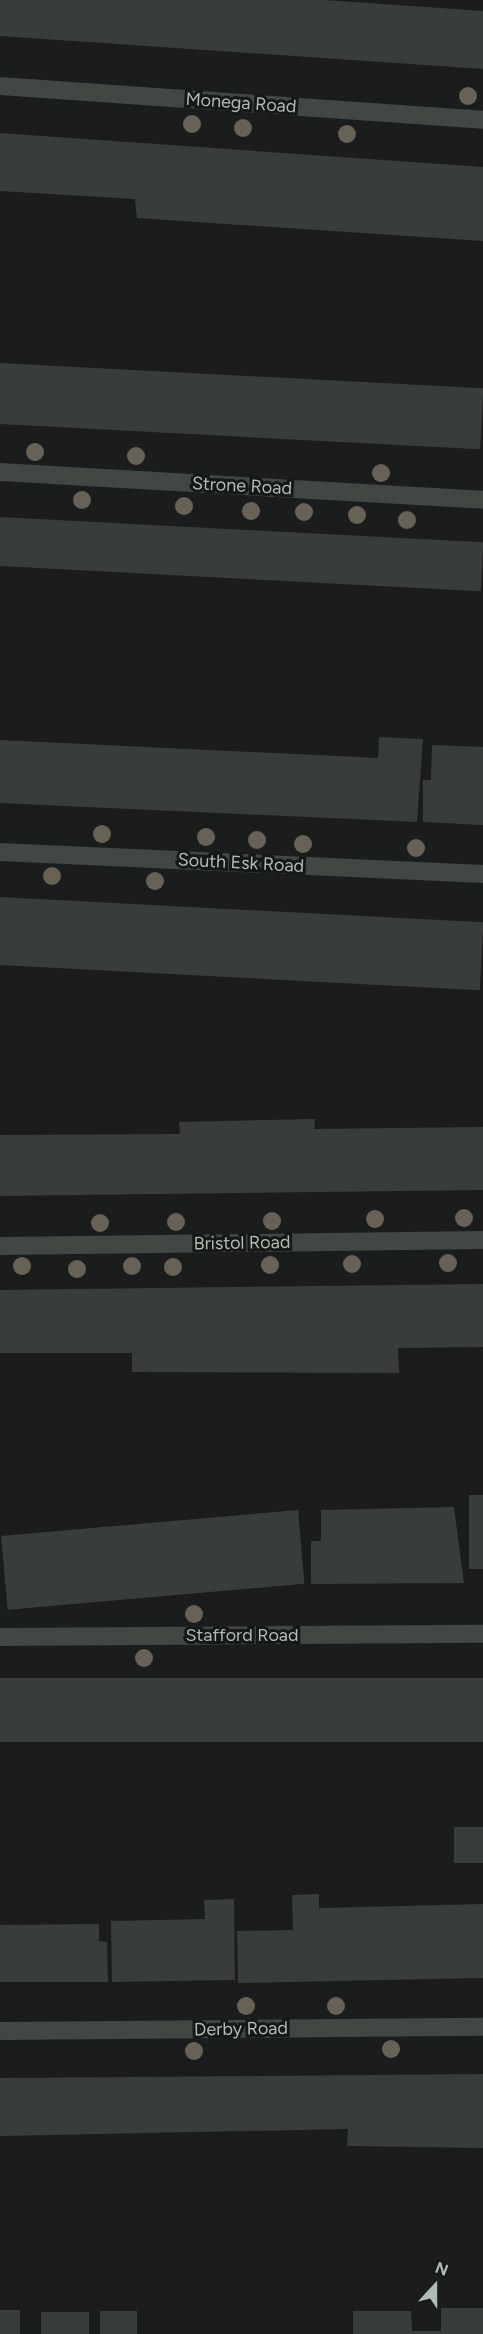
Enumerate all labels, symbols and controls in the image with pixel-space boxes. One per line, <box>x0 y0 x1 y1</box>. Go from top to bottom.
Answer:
street label: Monega Road <box>185 88 297 118</box>
street label: Strone Road <box>191 473 293 499</box>
street label: South Esk Road <box>177 849 305 877</box>
street label: Bristol Road <box>193 1231 291 1255</box>
street label: Stafford Road <box>185 1624 299 1646</box>
street label: Derby Road <box>194 2017 288 2041</box>
north arrow <box>405 2256 465 2316</box>
text: N <box>432 2258 451 2280</box>

